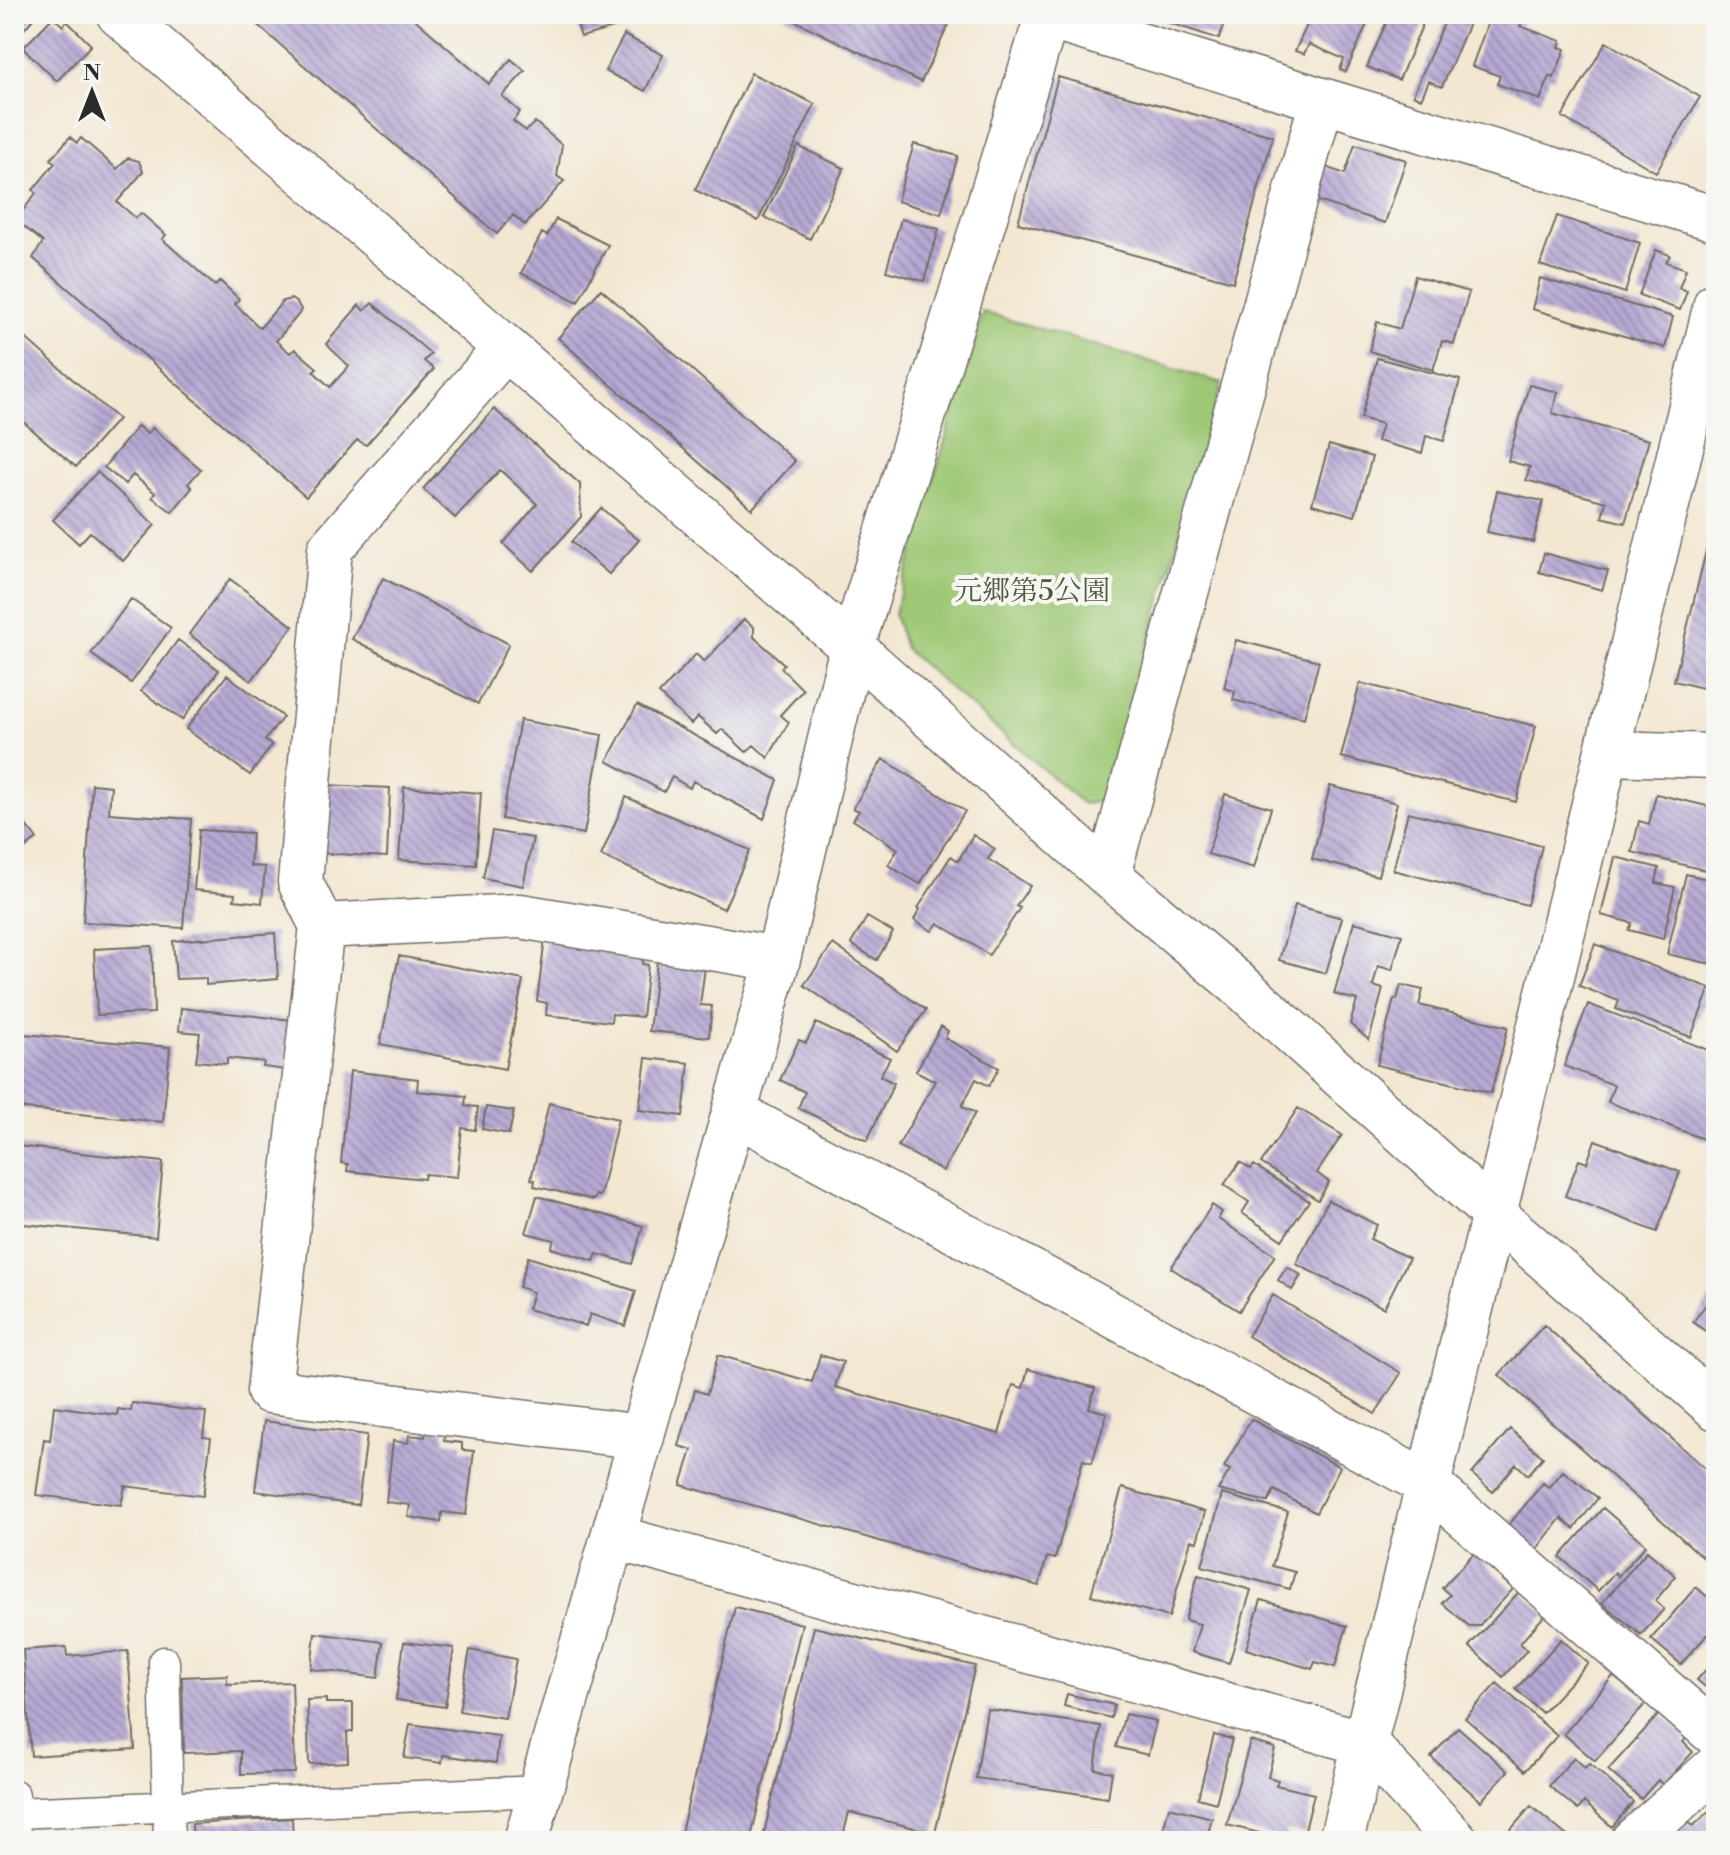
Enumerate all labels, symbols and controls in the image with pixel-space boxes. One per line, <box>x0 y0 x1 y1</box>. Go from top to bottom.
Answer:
north arrow <box>52 52 132 132</box>
text: N <box>83 60 101 87</box>
park label: 元郷第5公園 <box>954 574 1110 609</box>

